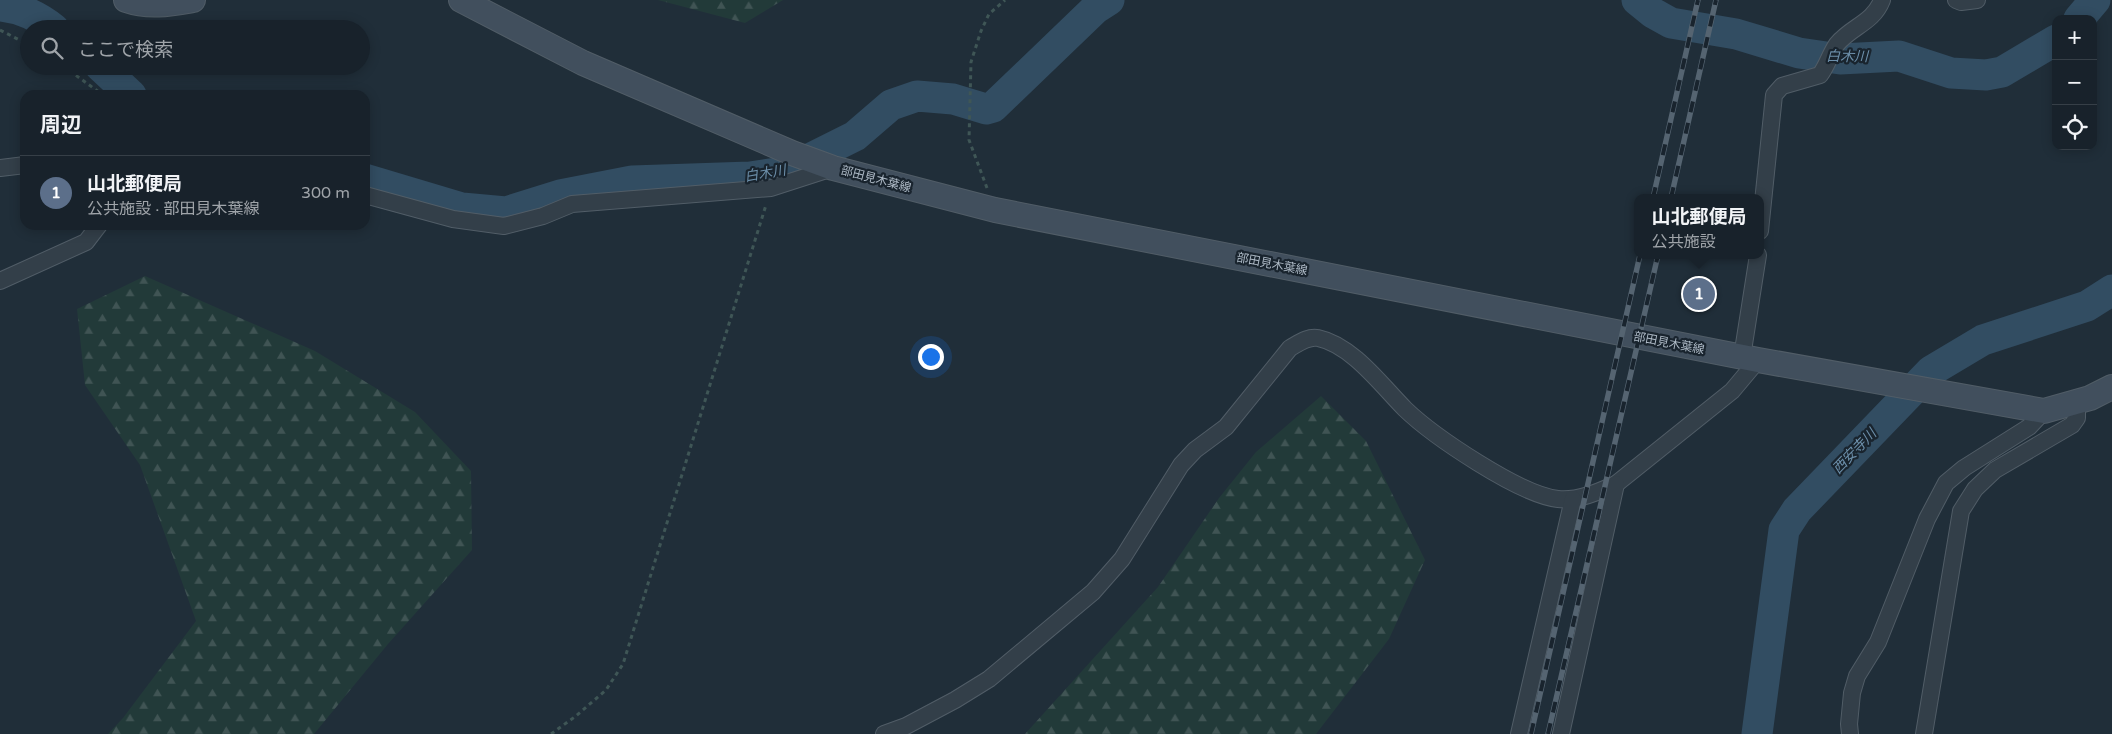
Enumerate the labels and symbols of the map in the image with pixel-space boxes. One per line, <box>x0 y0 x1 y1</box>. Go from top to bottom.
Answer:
water label: 白木川 <box>1826 48 1870 65</box>
water label: 白木川 <box>743 161 789 186</box>
street label: 部田見木葉線 <box>839 163 913 195</box>
street label: 部田見木葉線 <box>1235 250 1309 278</box>
pin: 1 <box>1683 275 1715 313</box>
street label: 部田見木葉線 <box>1632 329 1706 357</box>
your location <box>918 344 944 370</box>
water label: 西安寺川 <box>1829 424 1881 477</box>

